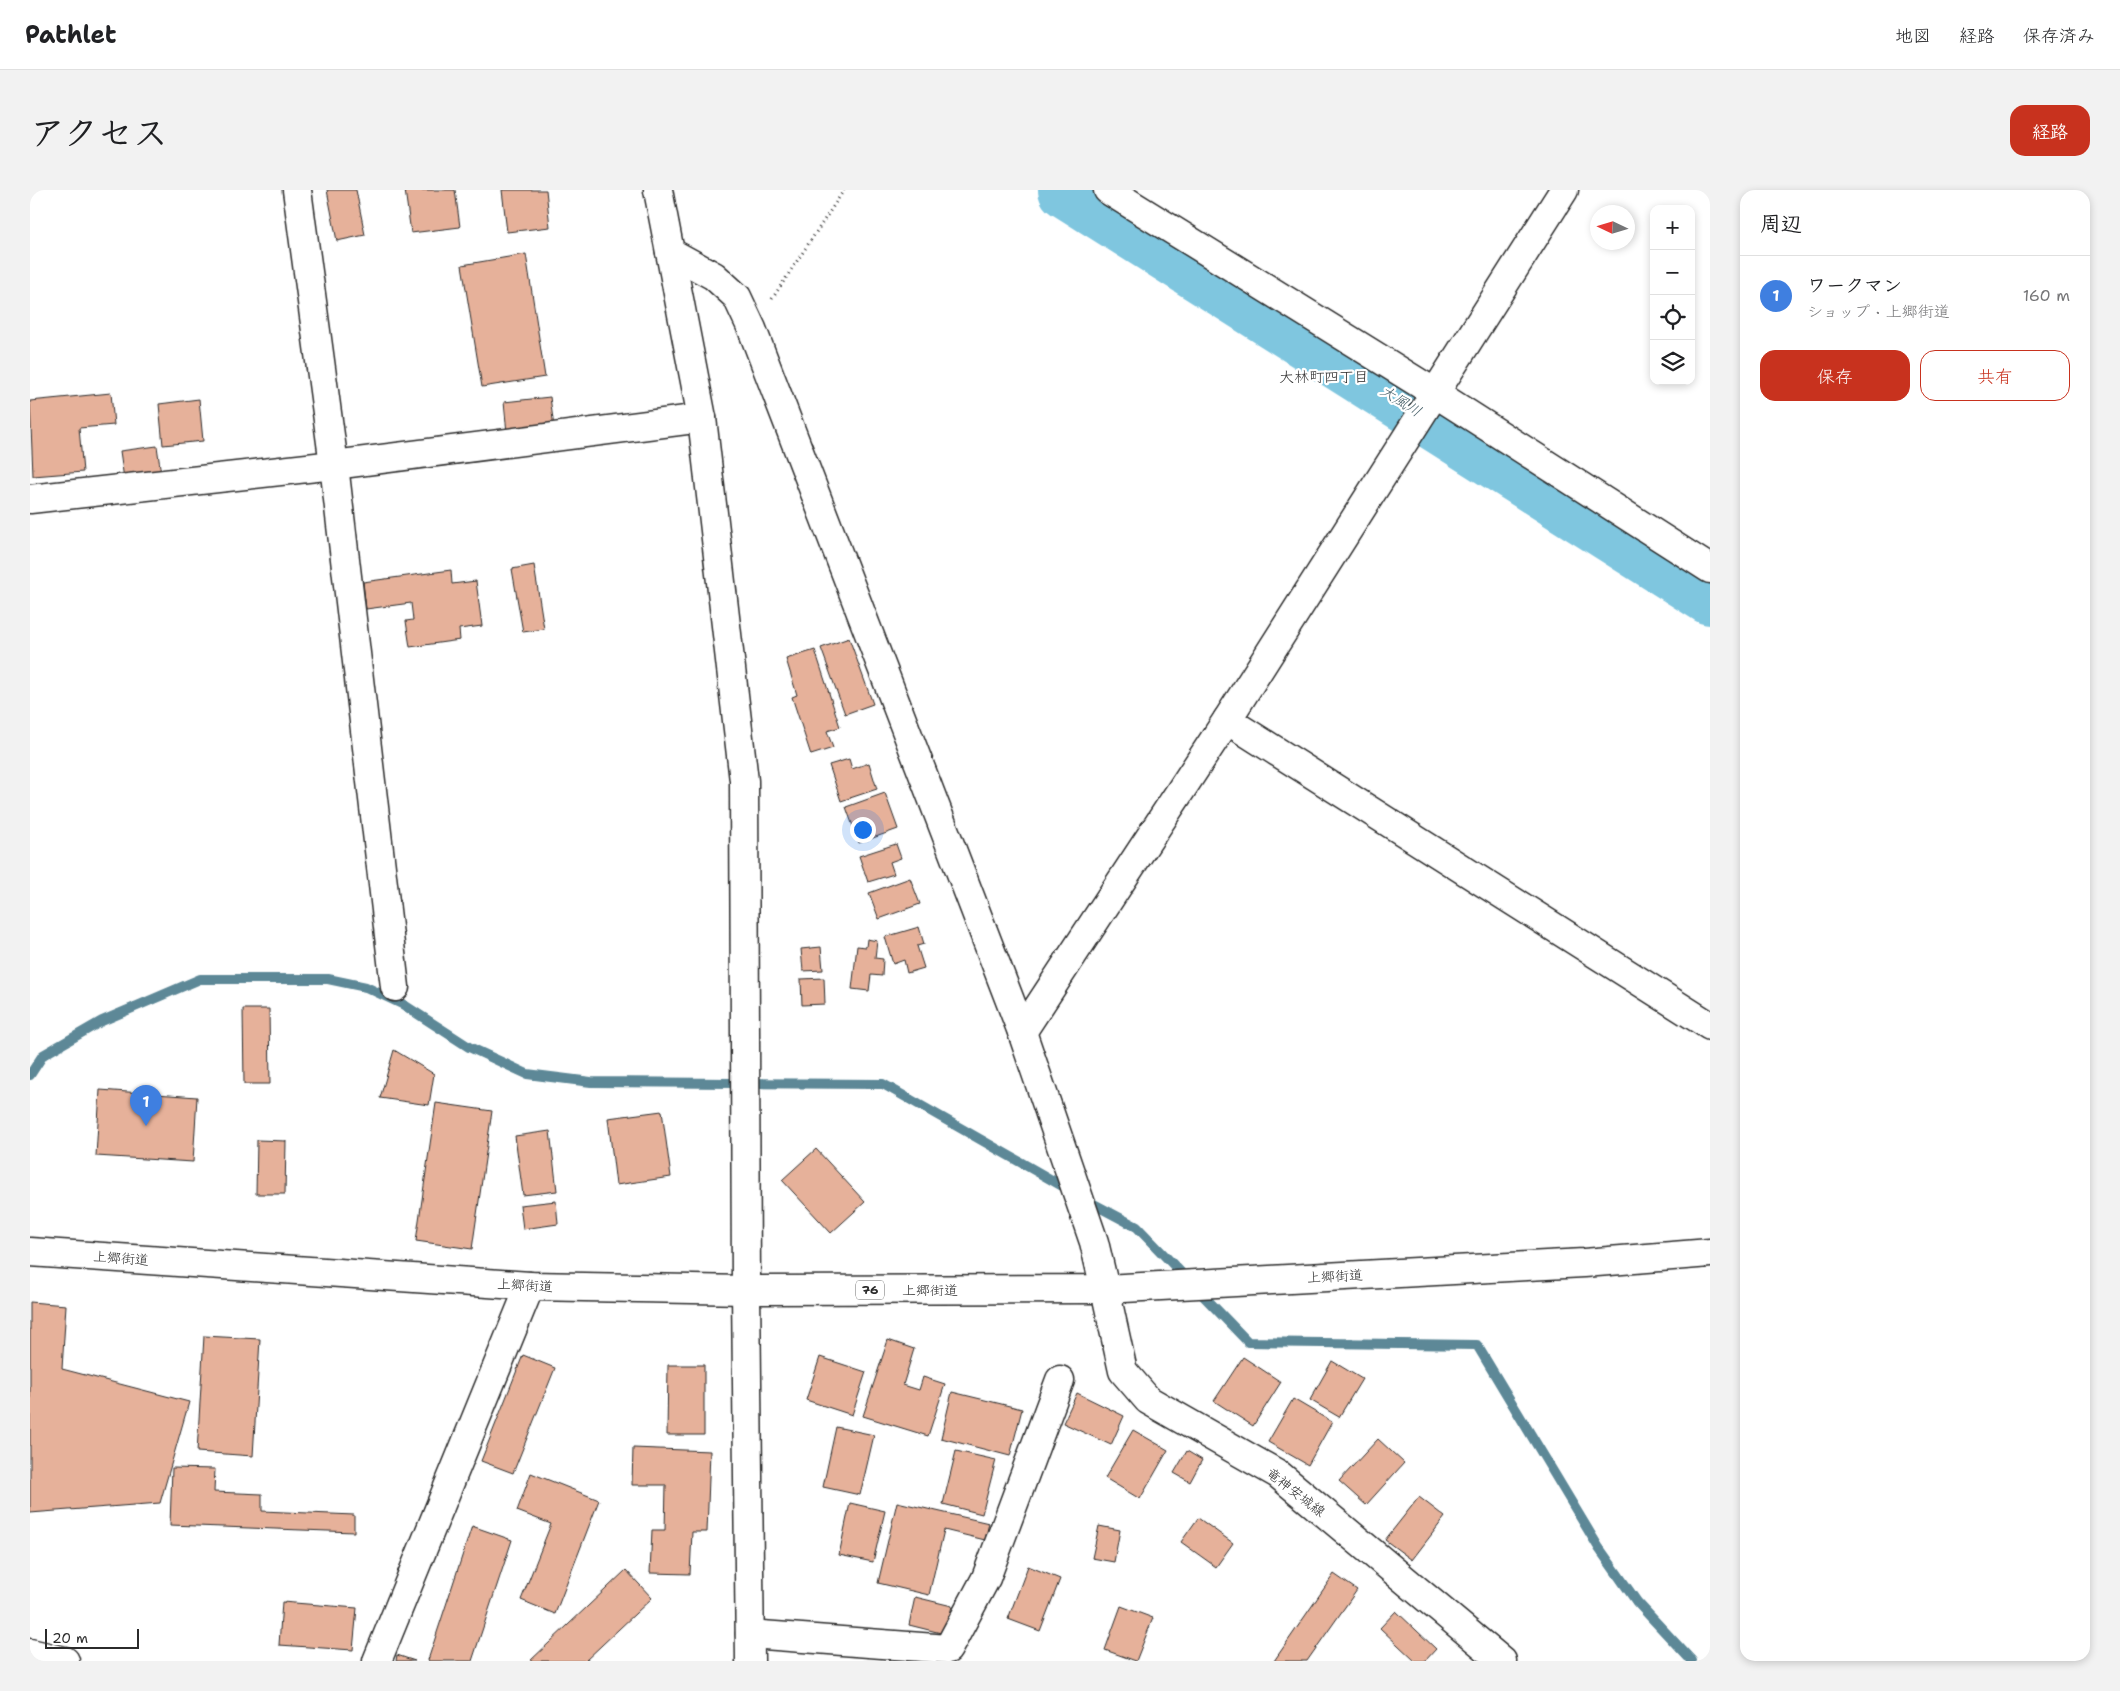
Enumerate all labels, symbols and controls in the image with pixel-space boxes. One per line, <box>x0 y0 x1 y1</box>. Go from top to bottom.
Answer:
text: Pathlet <box>25 19 116 51</box>
text: 地図 <box>1895 24 1931 48</box>
text: 経路 <box>1959 24 1995 48</box>
text: 保存済み <box>2023 24 2095 48</box>
button: 経路 <box>2010 105 2090 156</box>
text: アクセス <box>30 109 168 156</box>
north arrow <box>1590 205 1635 250</box>
map controls <box>1650 205 1695 385</box>
button: + <box>1650 205 1695 250</box>
text: 周辺 <box>1760 210 1802 238</box>
button: − <box>1650 250 1695 295</box>
text: ワークマン <box>1807 273 1902 298</box>
text: 1 <box>1772 285 1780 306</box>
text: 160 m <box>2023 285 2070 306</box>
button: locate <box>1650 295 1695 340</box>
text: ショップ · 上郷街道 <box>1807 301 1950 322</box>
button: layers <box>1650 340 1695 385</box>
button: 保存 <box>1760 350 1910 401</box>
button: 共有 <box>1920 350 2070 401</box>
district label: 大林町四丁目 <box>1279 367 1369 387</box>
water label: 大風川 <box>1377 381 1425 421</box>
your location <box>850 817 876 843</box>
pin: 1 <box>130 1085 162 1126</box>
street label: 上郷街道 <box>92 1247 150 1269</box>
street label: 上郷街道 <box>1307 1266 1363 1286</box>
street label: 上郷街道 <box>497 1275 553 1295</box>
road number: 76 <box>856 1280 884 1300</box>
street label: 上郷街道 <box>902 1281 958 1299</box>
street label: 竜神安城線 <box>1263 1463 1329 1521</box>
scale bar <box>45 1626 139 1649</box>
text: 20 m <box>52 1629 88 1647</box>

